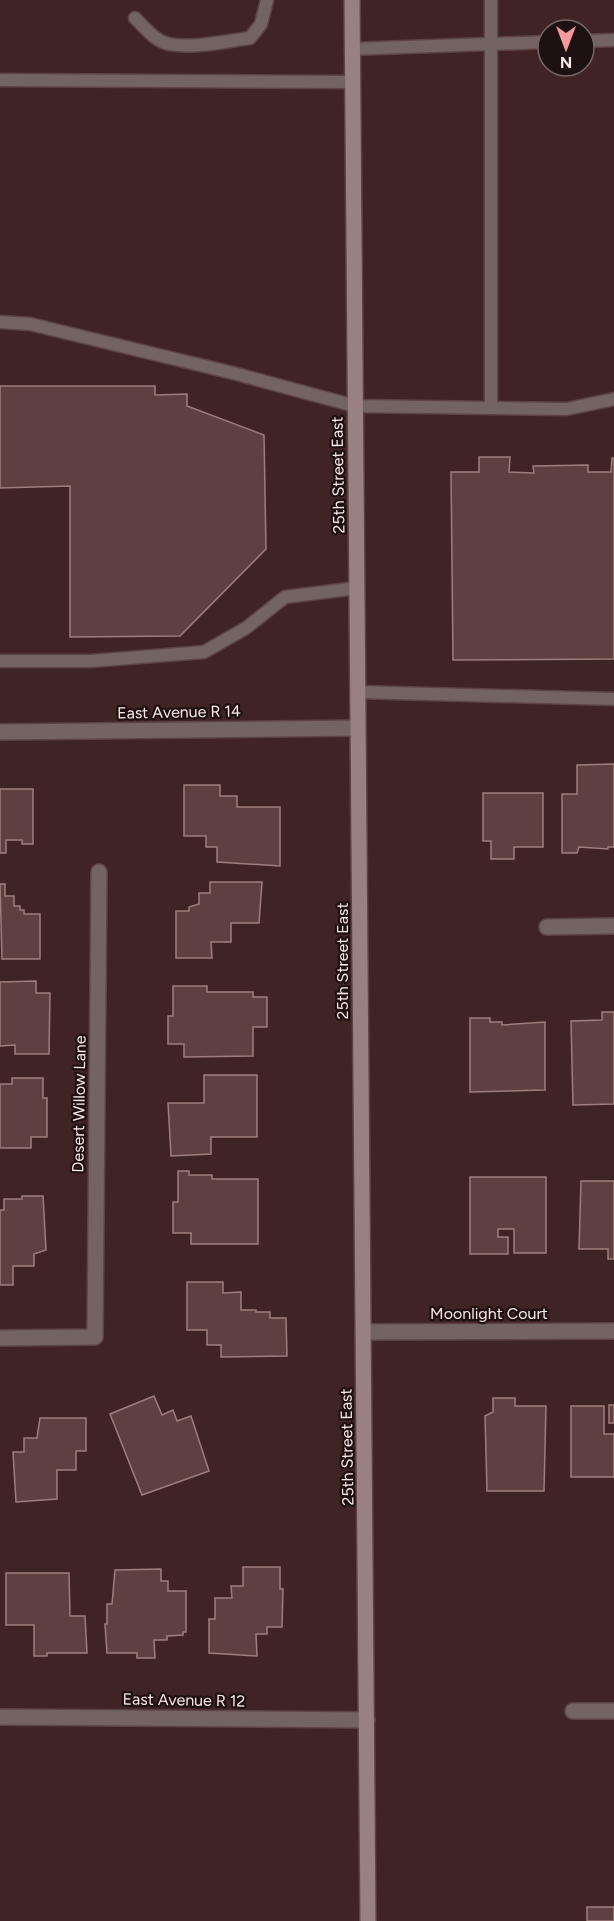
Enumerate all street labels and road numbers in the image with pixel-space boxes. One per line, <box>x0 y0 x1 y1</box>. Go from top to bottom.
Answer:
street label: 25th Street East <box>327 416 349 534</box>
street label: East Avenue R 14 <box>117 701 241 723</box>
street label: 25th Street East <box>333 903 352 1019</box>
street label: Desert Willow Lane <box>68 1035 90 1173</box>
street label: Moonlight Court <box>430 1304 548 1323</box>
street label: 25th Street East <box>336 1388 358 1506</box>
street label: East Avenue R 12 <box>123 1689 245 1711</box>

